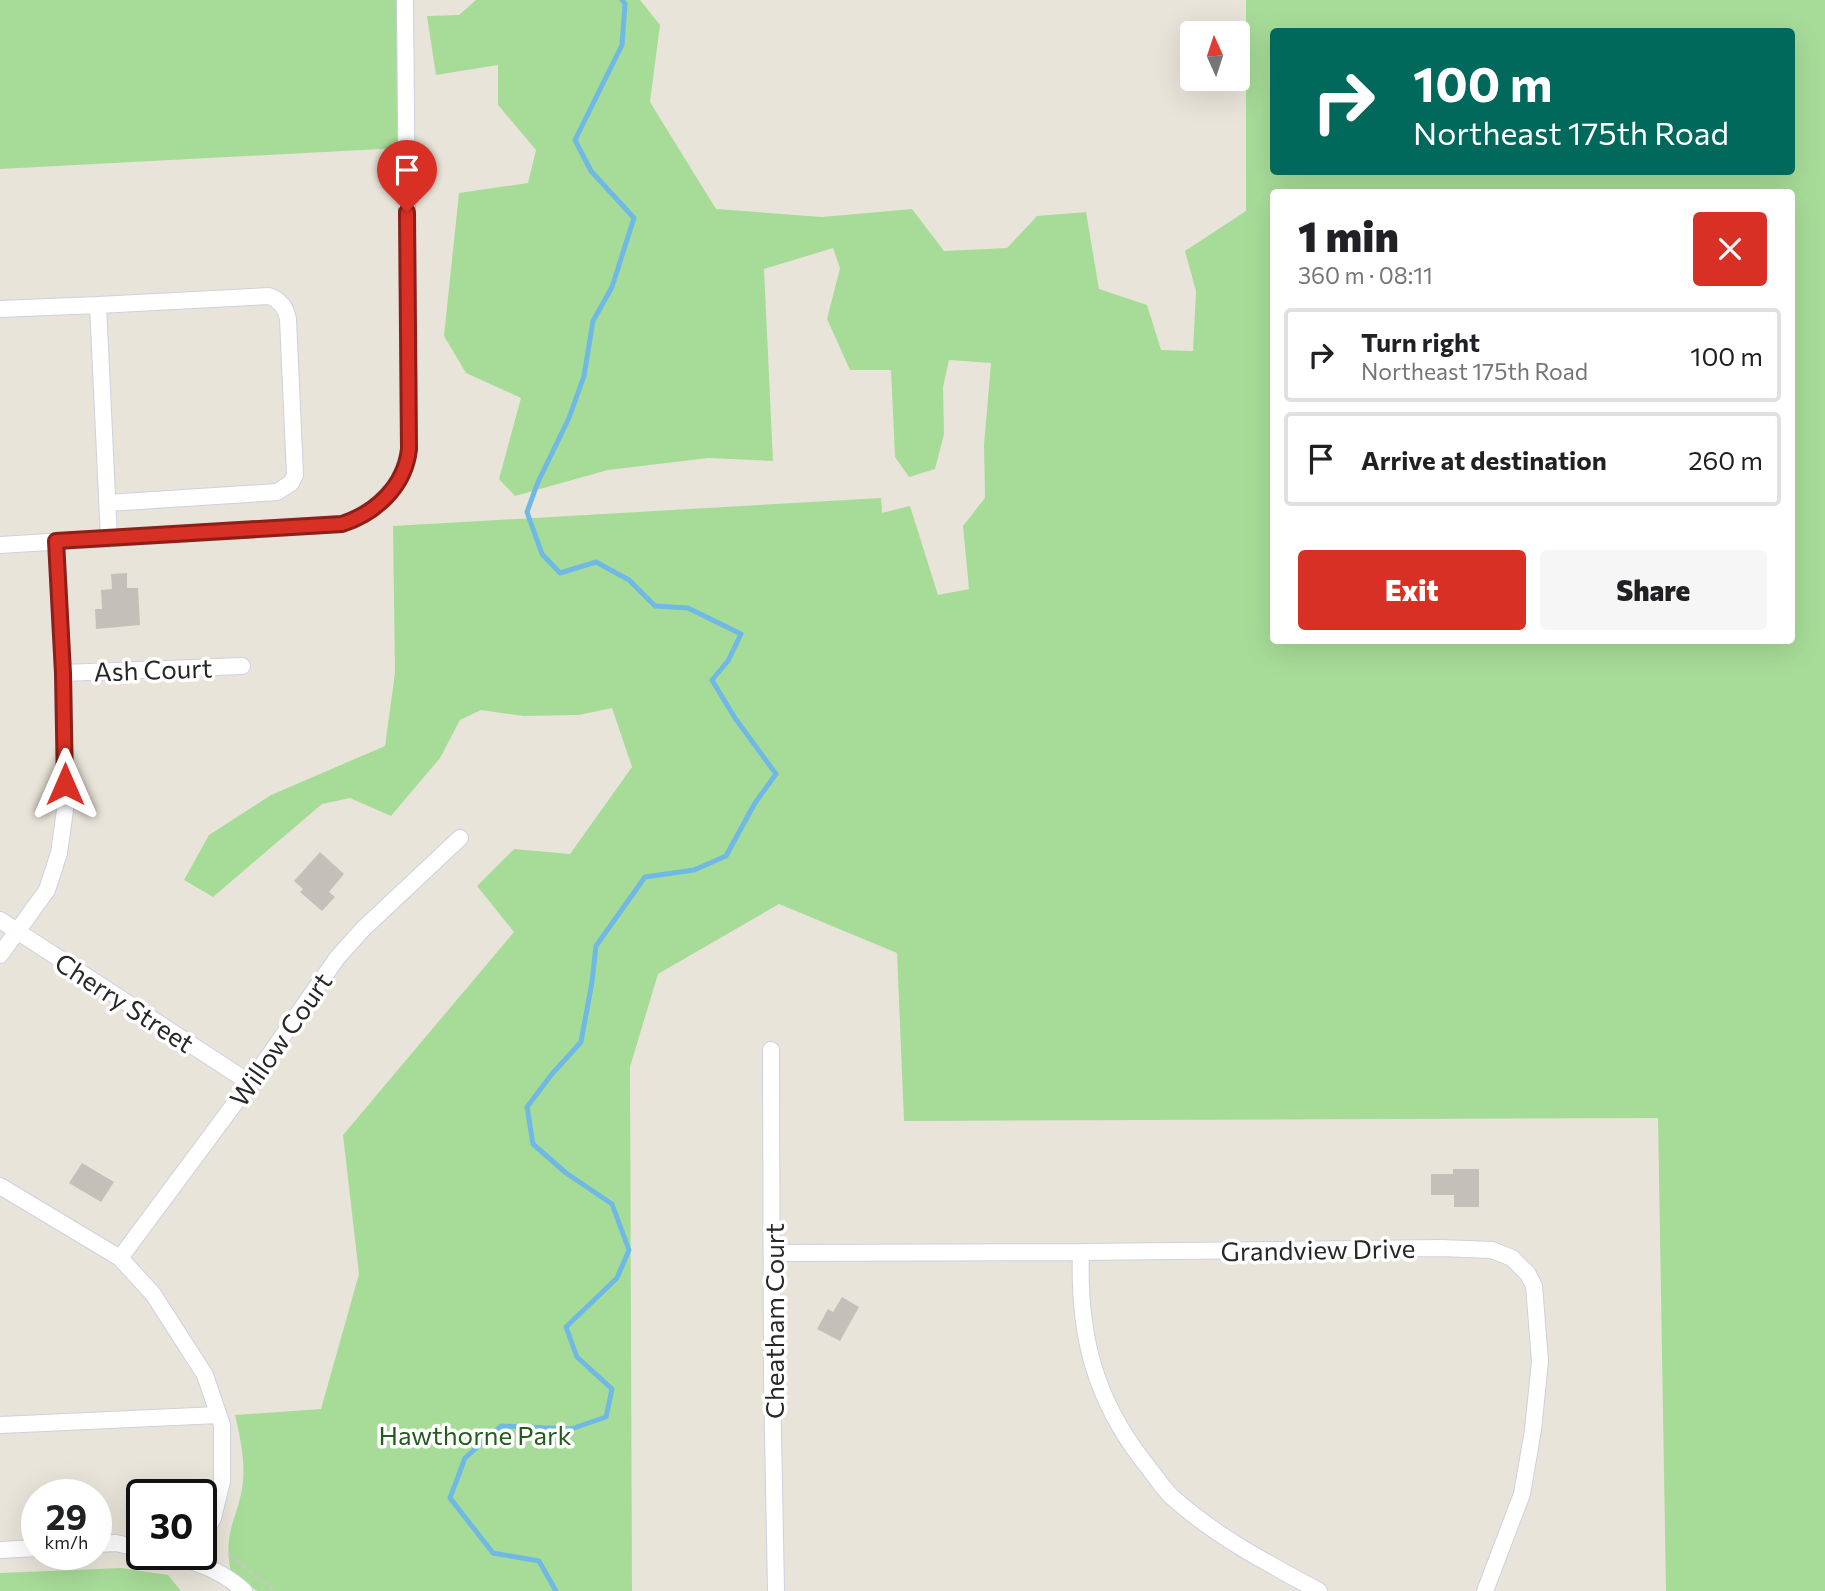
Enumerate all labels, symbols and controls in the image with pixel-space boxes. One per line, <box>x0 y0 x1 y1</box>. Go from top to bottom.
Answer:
north arrow <box>1180 21 1250 91</box>
map controls <box>1180 21 1250 91</box>
text: 100 m <box>1413 52 1552 112</box>
icon: right <box>1298 56 1389 147</box>
text: Northeast 175th Road <box>1413 112 1729 152</box>
pin <box>377 140 437 212</box>
icon: arrive <box>388 151 426 189</box>
text: 1 min <box>1298 209 1399 261</box>
button: close <box>1693 212 1767 286</box>
text: 360 m · 08:11 <box>1298 261 1433 289</box>
text: Turn right <box>1361 326 1480 357</box>
icon: right <box>1302 336 1340 374</box>
text: 100 m <box>1690 340 1763 371</box>
text: Northeast 175th Road <box>1361 357 1588 385</box>
icon: arrive <box>1302 440 1340 478</box>
text: Arrive at destination <box>1361 444 1607 475</box>
text: 260 m <box>1688 444 1763 475</box>
button: Exit <box>1298 550 1526 630</box>
button: Share <box>1540 550 1767 630</box>
street label: Ash Court <box>93 651 213 687</box>
position arrow <box>28 747 102 821</box>
street label: Cherry Street <box>50 946 200 1058</box>
street label: Willow Court <box>223 966 337 1112</box>
street label: Cheatham Court <box>758 1223 789 1419</box>
street label: Grandview Drive <box>1220 1232 1416 1266</box>
park label: Hawthorne Park <box>378 1419 572 1450</box>
speed limit sign: 30 <box>126 1479 217 1570</box>
text: 29 <box>46 1494 87 1537</box>
text: km/h <box>45 1531 88 1553</box>

